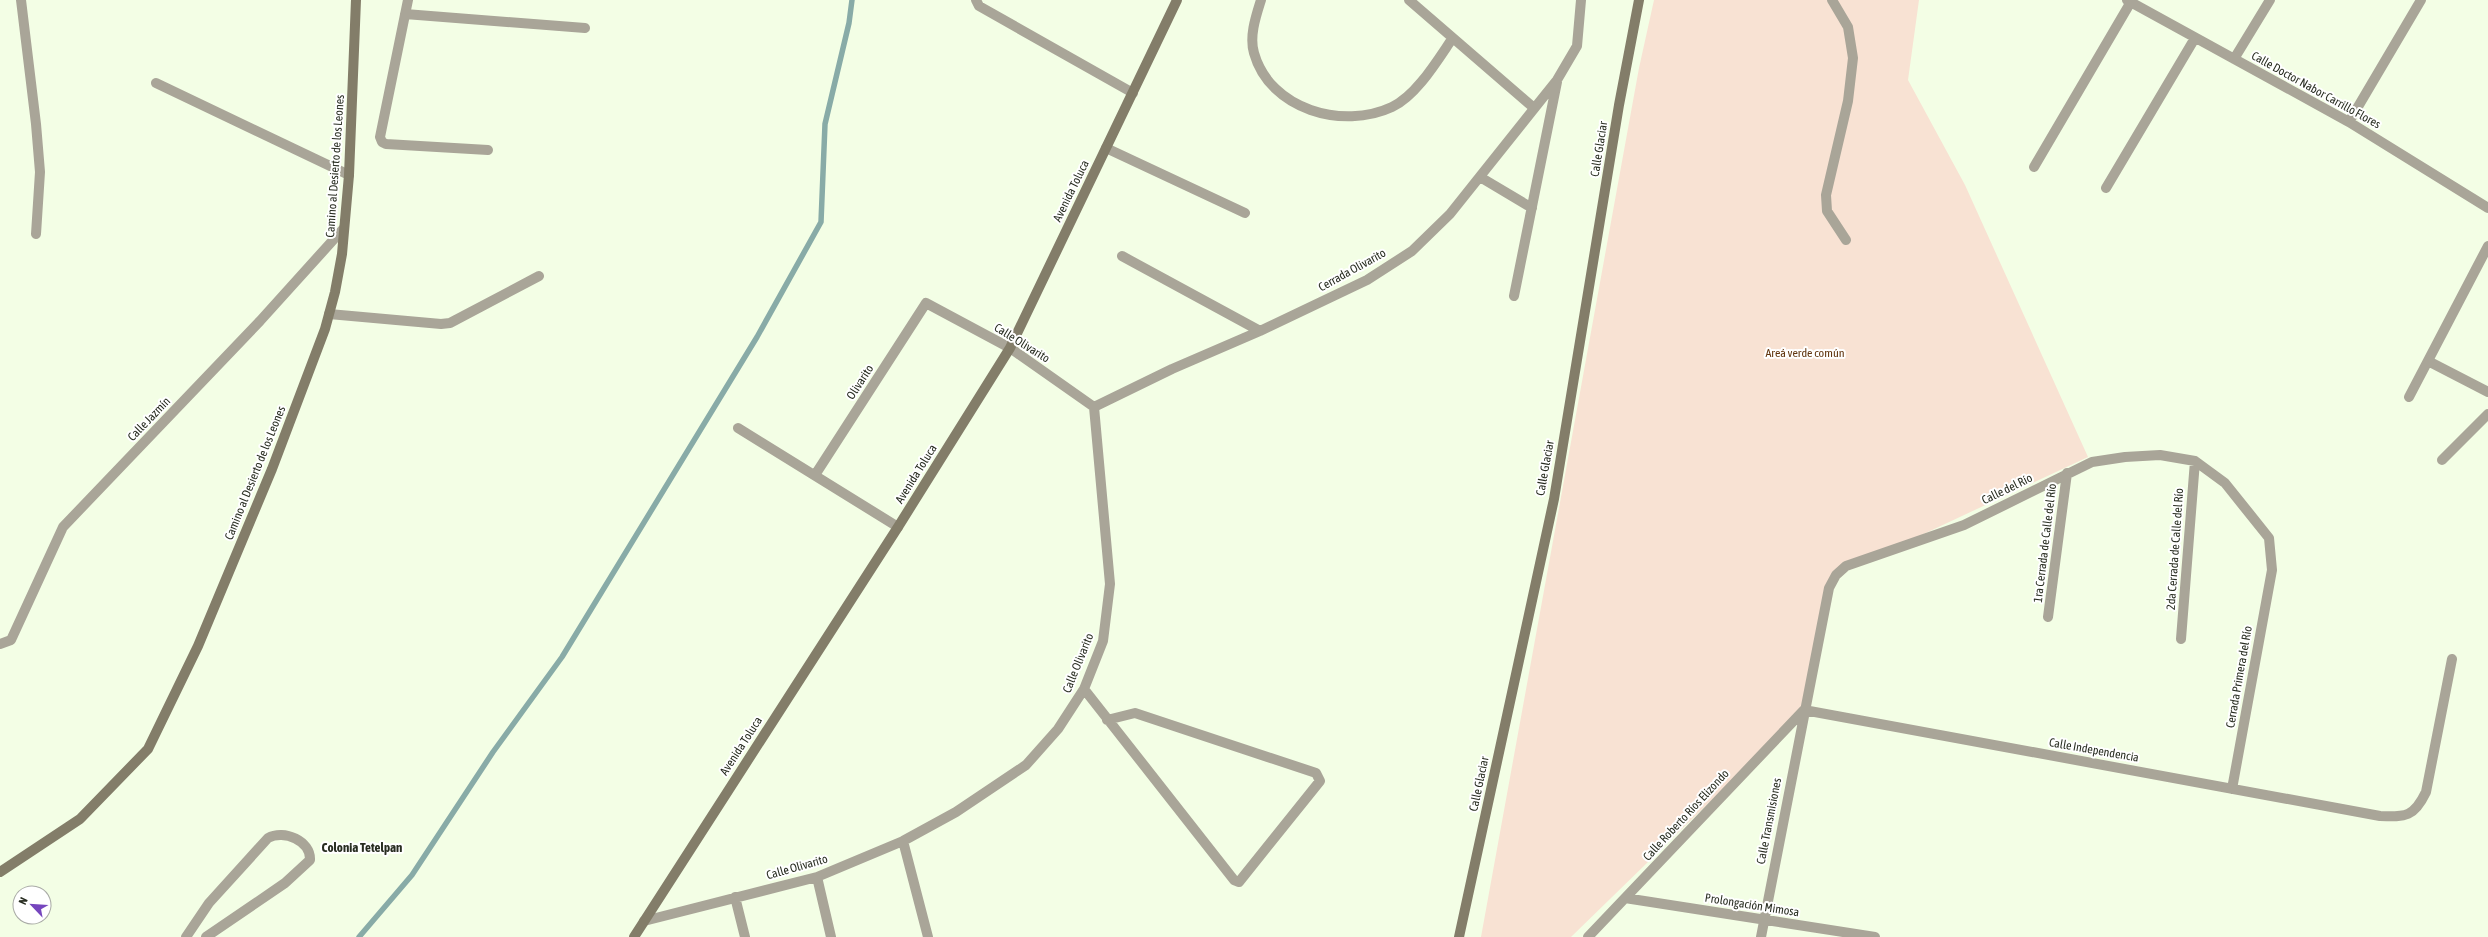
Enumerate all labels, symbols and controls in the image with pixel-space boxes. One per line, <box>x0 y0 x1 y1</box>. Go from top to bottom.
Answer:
street label: Calle Doctor Nabor Carrillo Flores <box>2249 49 2383 131</box>
street label: Camino al Desierto de los Leones <box>323 94 347 238</box>
street label: Calle Glaciar <box>1588 120 1610 178</box>
street label: Avenida Toluca <box>1050 158 1092 224</box>
street label: Cerrada Olivarito <box>1316 246 1388 294</box>
street label: Calle Olivarito <box>992 320 1053 366</box>
park label: Areá verde común <box>1765 346 1845 360</box>
street label: Olivarito <box>844 362 877 402</box>
street label: Calle Jazmín <box>125 394 173 444</box>
street label: Camino al Desierto de los Leones <box>222 404 288 542</box>
street label: Calle Glaciar <box>1533 439 1557 497</box>
street label: Avenida Toluca <box>892 442 940 506</box>
street label: Calle del Río <box>1979 471 2035 507</box>
street label: 1ra Cerrada de Calle del Río <box>2031 482 2059 603</box>
street label: 2da Cerrada de Calle del Río <box>2164 487 2186 610</box>
street label: Cerrada Primera del Río <box>2223 625 2255 729</box>
street label: Calle Olivarito <box>1060 631 1096 695</box>
street label: Avenida Toluca <box>717 714 765 778</box>
street label: Calle Independencia <box>2048 735 2140 765</box>
street label: Calle Glaciar <box>1466 755 1492 813</box>
street label: Calle Roberto Ríos Elizondo <box>1640 766 1732 863</box>
street label: Calle Transmisiones <box>1754 777 1784 865</box>
district label: Colonia Tetelpan <box>322 840 402 855</box>
street label: Calle Olivarito <box>765 851 830 882</box>
north arrow <box>12 885 52 925</box>
street label: Prolongación Mimosa <box>1704 891 1800 919</box>
text: N <box>16 895 30 906</box>

